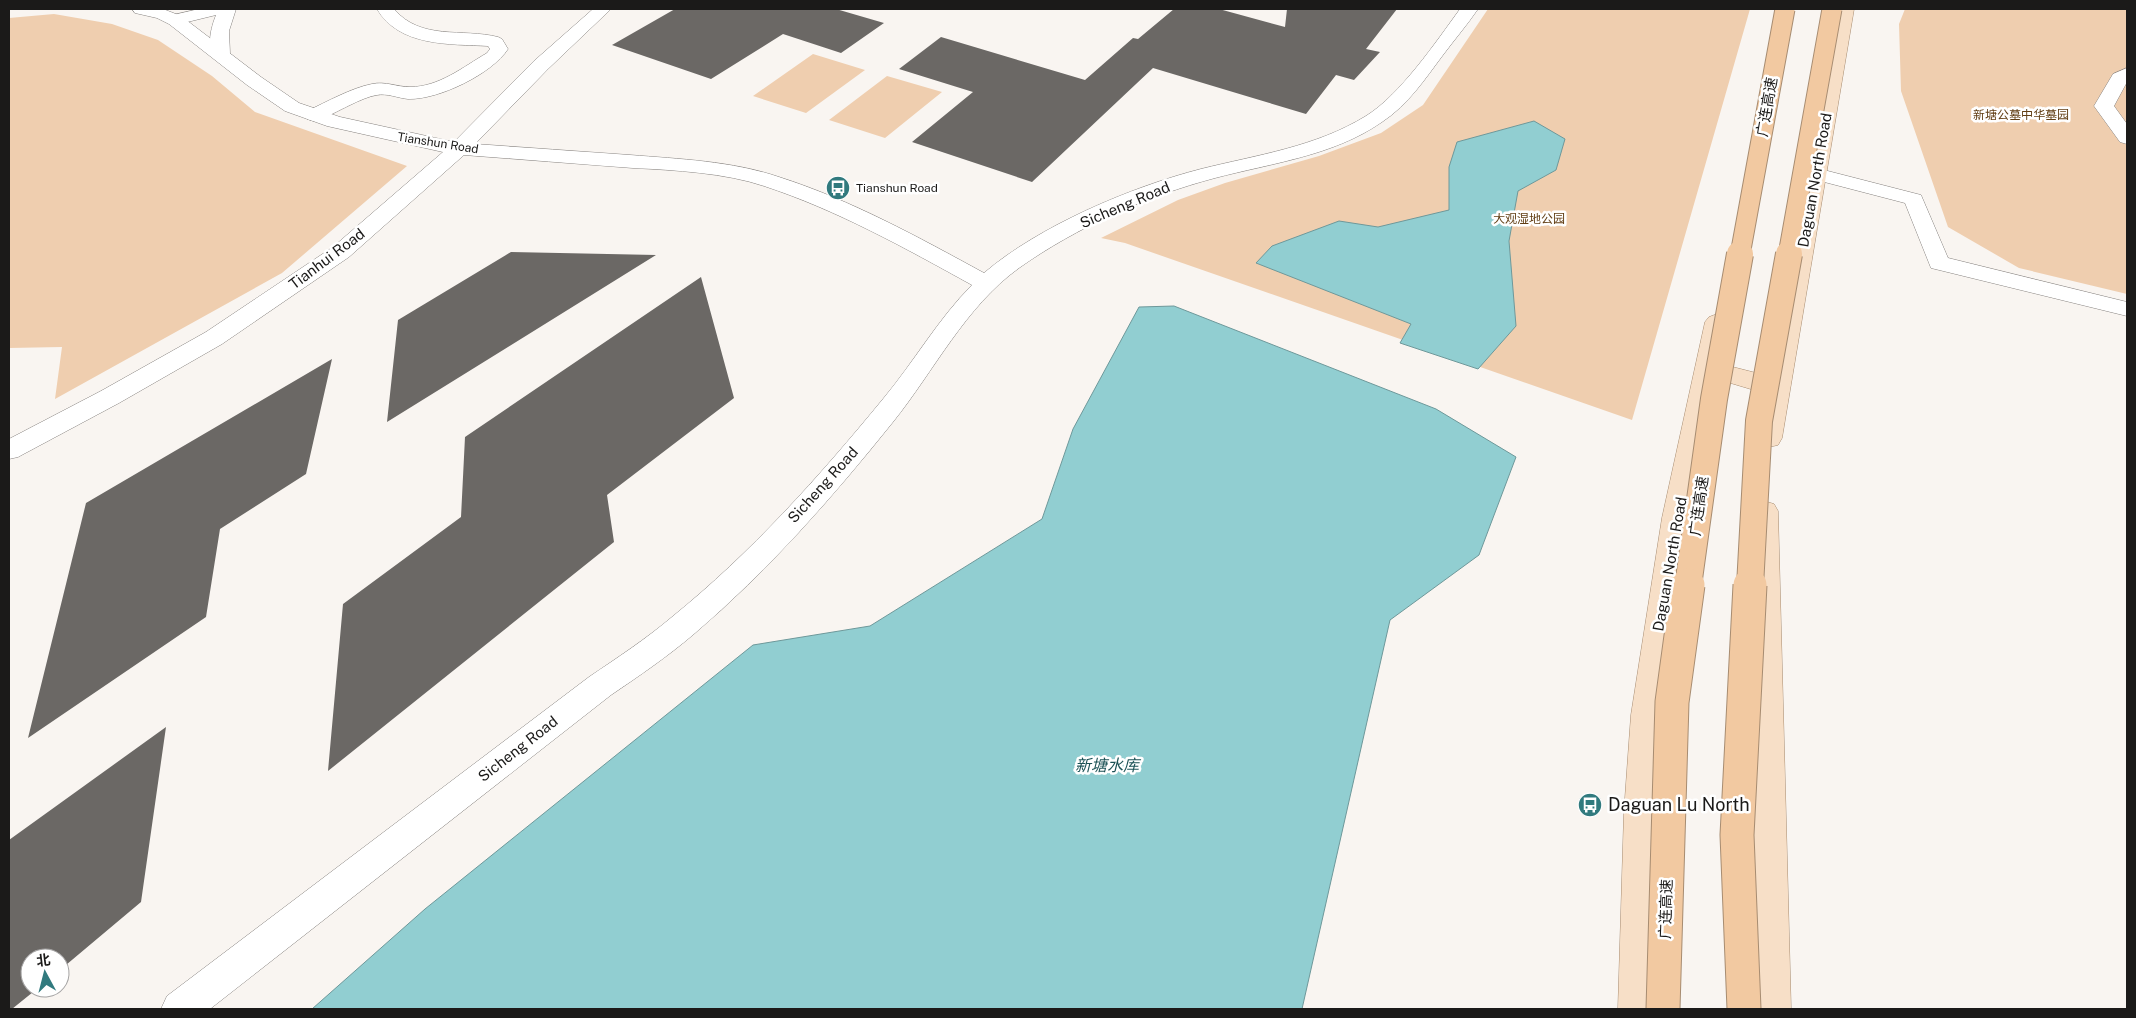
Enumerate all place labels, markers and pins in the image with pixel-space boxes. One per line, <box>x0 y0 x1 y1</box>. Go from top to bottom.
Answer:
bus stop icon: Tianshun Road <box>825 175 851 201</box>
place label: Tianshun Road <box>856 181 938 195</box>
bus stop icon: Daguan Lu North <box>1577 792 1603 818</box>
place label: Daguan Lu North <box>1608 794 1750 815</box>

